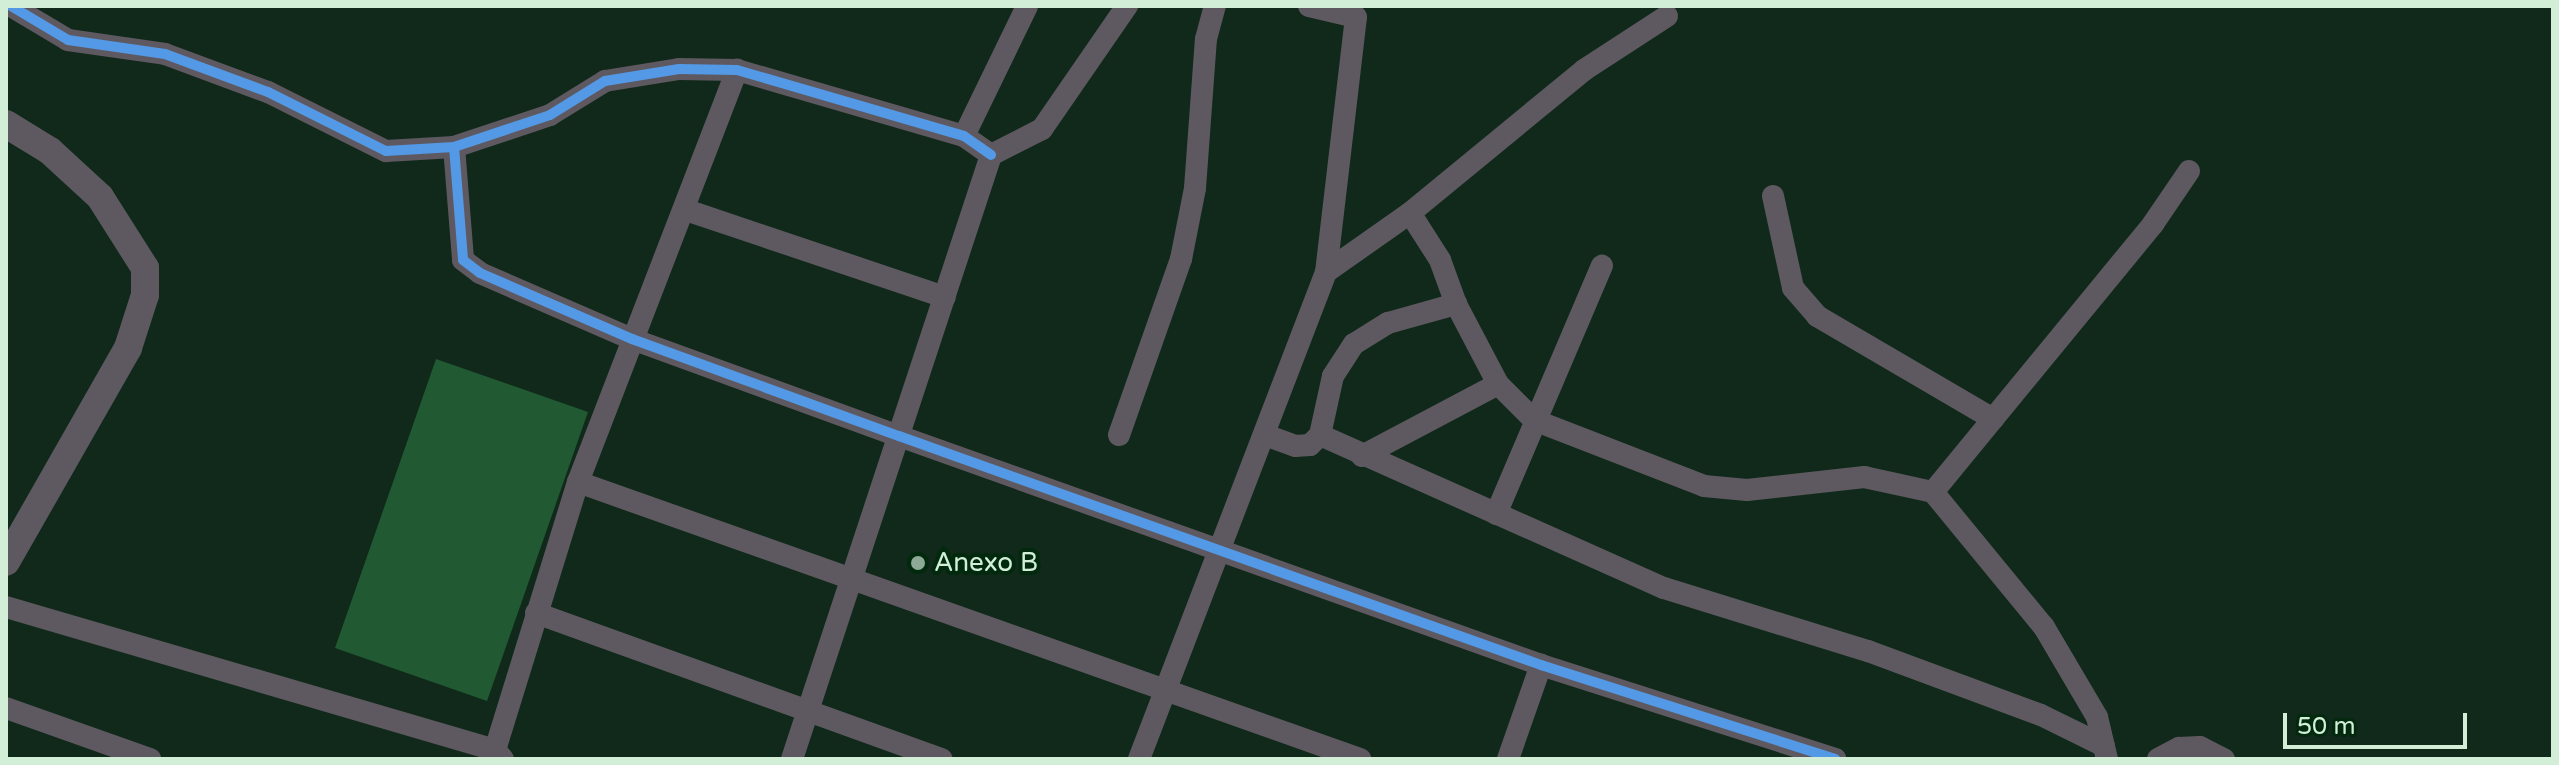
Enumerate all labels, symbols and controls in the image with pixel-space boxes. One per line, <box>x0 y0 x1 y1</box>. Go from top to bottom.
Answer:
place label: Anexo B <box>934 547 1038 579</box>
marker: Anexo B <box>909 554 927 572</box>
scale bar <box>2287 697 2471 747</box>
text: 50 m <box>2297 712 2355 741</box>

